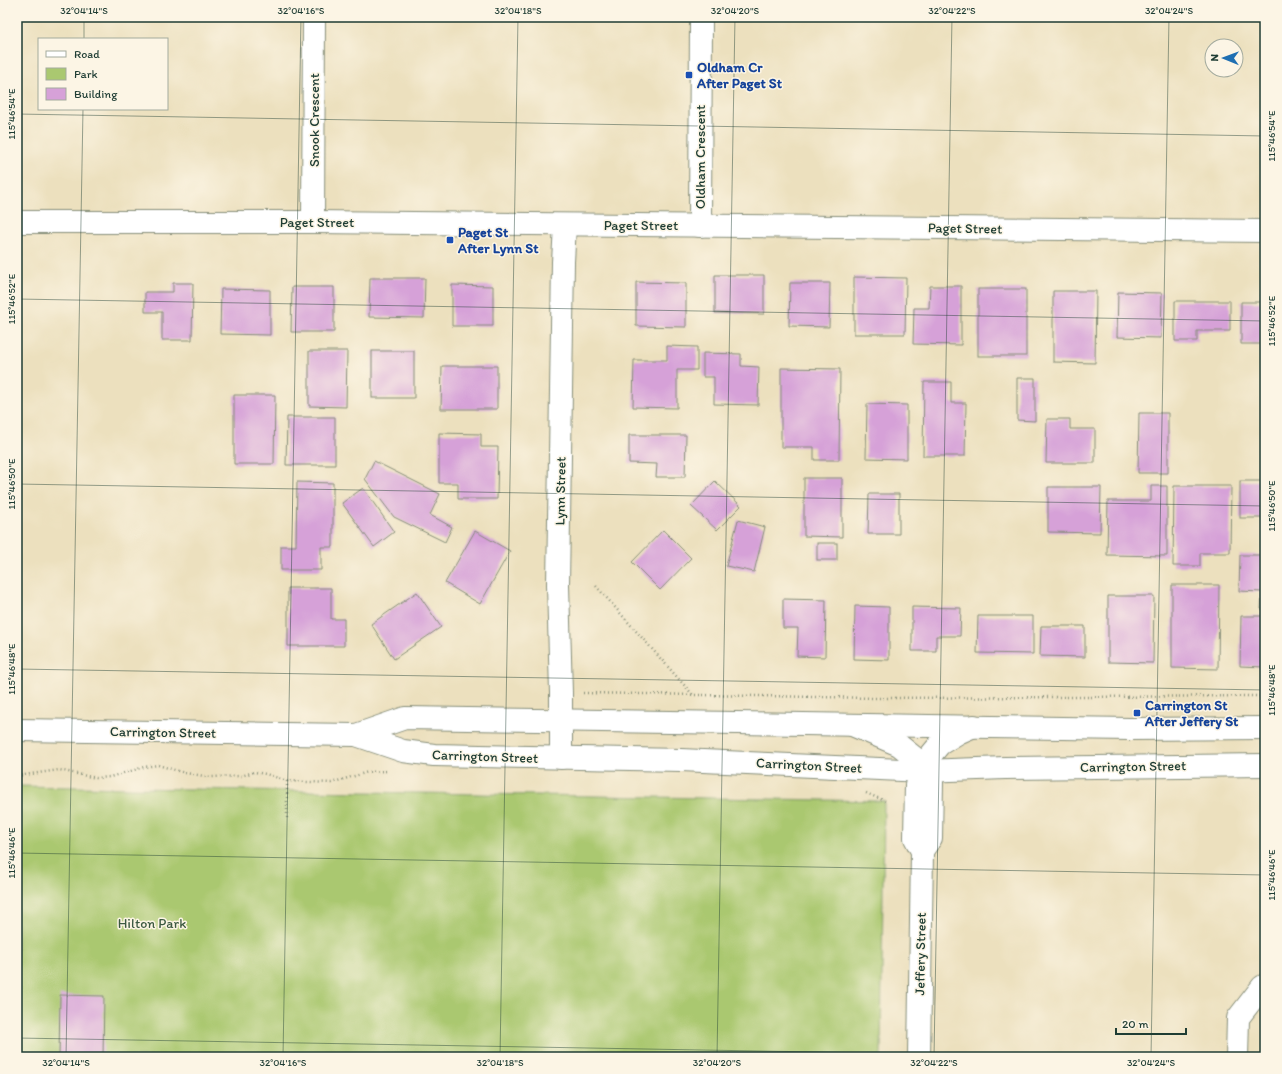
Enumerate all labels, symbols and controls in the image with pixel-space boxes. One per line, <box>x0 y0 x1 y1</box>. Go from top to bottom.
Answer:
text: 32°04'14"S <box>60 4 108 17</box>
text: 32°04'16"S <box>278 4 325 17</box>
text: 32°04'18"S <box>494 4 542 17</box>
text: 32°04'20"S <box>711 4 760 17</box>
text: 32°04'22"S <box>928 4 976 17</box>
text: 32°04'24"S <box>1145 4 1193 17</box>
legend <box>38 38 168 110</box>
north arrow <box>1204 38 1244 78</box>
text: Road <box>74 47 100 61</box>
text: N <box>1208 54 1221 62</box>
place label: Oldham Cr After Paget St <box>696 59 783 92</box>
text: Park <box>74 67 98 81</box>
marker: Oldham Cr After Paget St <box>684 70 694 80</box>
street label: Snook Crescent <box>306 73 323 167</box>
text: Building <box>74 87 118 101</box>
text: 115°46'54"E <box>5 88 18 140</box>
street label: Oldham Crescent <box>692 105 709 209</box>
text: 115°46'54"E <box>1265 110 1278 162</box>
street label: Paget Street <box>280 214 354 231</box>
street label: Paget Street <box>604 217 678 234</box>
street label: Paget Street <box>928 219 1002 238</box>
place label: Paget St After Lynn St <box>457 224 539 257</box>
marker: Paget St After Lynn St <box>445 235 455 245</box>
text: 115°46'52"E <box>5 273 18 324</box>
text: 115°46'52"E <box>1265 295 1278 346</box>
street label: Lynn Street <box>551 456 570 526</box>
text: 115°46'50"E <box>5 458 18 510</box>
text: 115°46'50"E <box>1265 480 1278 532</box>
text: 115°46'48"E <box>5 643 18 695</box>
text: 115°46'48"E <box>1265 664 1278 716</box>
place label: Carrington St After Jeffery St <box>1144 697 1239 730</box>
marker: Carrington St After Jeffery St <box>1132 708 1142 718</box>
street label: Carrington Street <box>110 723 216 742</box>
street label: Carrington Street <box>432 746 538 767</box>
street label: Carrington Street <box>755 754 862 777</box>
street label: Carrington Street <box>1080 757 1186 776</box>
text: 115°46'46"E <box>5 827 18 879</box>
text: 115°46'46"E <box>1265 849 1278 901</box>
street label: Jeffery Street <box>911 912 930 996</box>
park label: Hilton Park <box>118 915 186 932</box>
scale bar <box>1116 1010 1186 1036</box>
text: 20 m <box>1122 1017 1149 1031</box>
text: 32°04'14"S <box>42 1056 90 1069</box>
text: 32°04'16"S <box>260 1056 307 1069</box>
text: 32°04'18"S <box>476 1056 524 1069</box>
text: 32°04'20"S <box>693 1056 742 1069</box>
text: 32°04'22"S <box>910 1056 958 1069</box>
text: 32°04'24"S <box>1127 1056 1175 1069</box>

